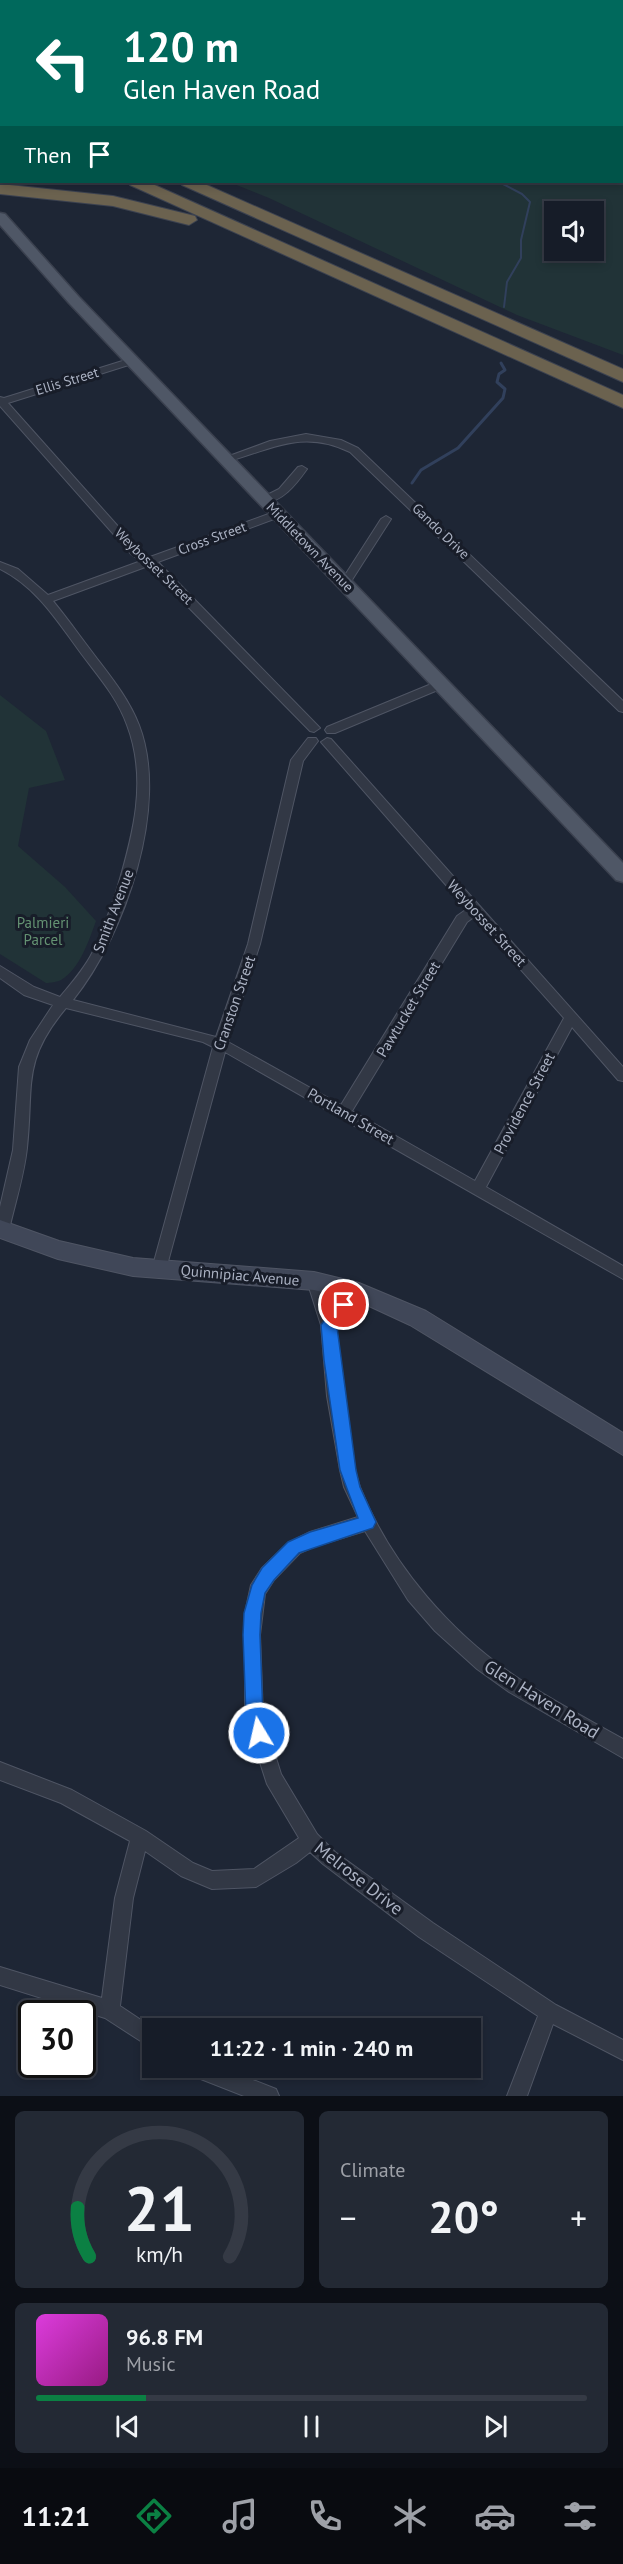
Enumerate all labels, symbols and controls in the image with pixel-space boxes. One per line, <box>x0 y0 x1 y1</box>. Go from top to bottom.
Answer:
text: 120 m <box>123 19 239 74</box>
icon: left <box>24 24 102 102</box>
text: Glen Haven Road <box>123 72 320 106</box>
icon: arrive <box>83 138 116 171</box>
text: Then <box>24 141 71 169</box>
map controls <box>544 201 604 261</box>
button: sound <box>544 201 604 261</box>
street label: Ellis Street <box>33 363 101 399</box>
street label: Middletown Avenue <box>263 498 357 596</box>
street label: Gando Drive <box>408 499 474 563</box>
street label: Cross Street <box>175 517 249 559</box>
street label: Weybosset Street <box>111 524 197 608</box>
street label: Smith Avenue <box>88 867 138 955</box>
street label: Weybosset Street <box>443 876 531 970</box>
park label: Palmieri Parcel <box>17 913 69 949</box>
street label: Cranston Street <box>209 953 259 1053</box>
street label: Pawtucket Street <box>372 958 444 1060</box>
street label: Providence Street <box>489 1049 559 1157</box>
street label: Portland Street <box>304 1084 398 1148</box>
street label: Quinnipiac Avenue <box>180 1260 300 1290</box>
pin <box>318 1279 369 1330</box>
icon: arrive <box>327 1288 360 1321</box>
street label: Glen Haven Road <box>480 1654 604 1744</box>
position arrow <box>227 1701 291 1765</box>
street label: Melrose Drive <box>310 1836 408 1920</box>
speed limit sign: 30 <box>18 2000 96 2078</box>
text: 11:22 · 1 min · 240 m <box>210 2034 413 2062</box>
text: Climate <box>340 2157 406 2183</box>
text: 21 <box>124 2167 195 2248</box>
text: 20° <box>428 2187 499 2245</box>
text: − <box>340 2196 357 2239</box>
text: + <box>570 2196 587 2239</box>
text: km/h <box>136 2240 183 2268</box>
text: 96.8 FM <box>126 2323 203 2351</box>
text: Music <box>126 2351 175 2377</box>
icon: previous <box>111 2410 144 2443</box>
icon: pause <box>295 2410 328 2443</box>
icon: next <box>479 2410 512 2443</box>
icon: directions <box>133 2495 175 2537</box>
icon: music <box>219 2495 261 2537</box>
icon: phone <box>304 2495 346 2537</box>
icon: climate <box>389 2495 431 2537</box>
icon: car <box>474 2495 516 2537</box>
icon: filters <box>559 2495 601 2537</box>
text: 11:21 <box>22 2499 90 2533</box>

